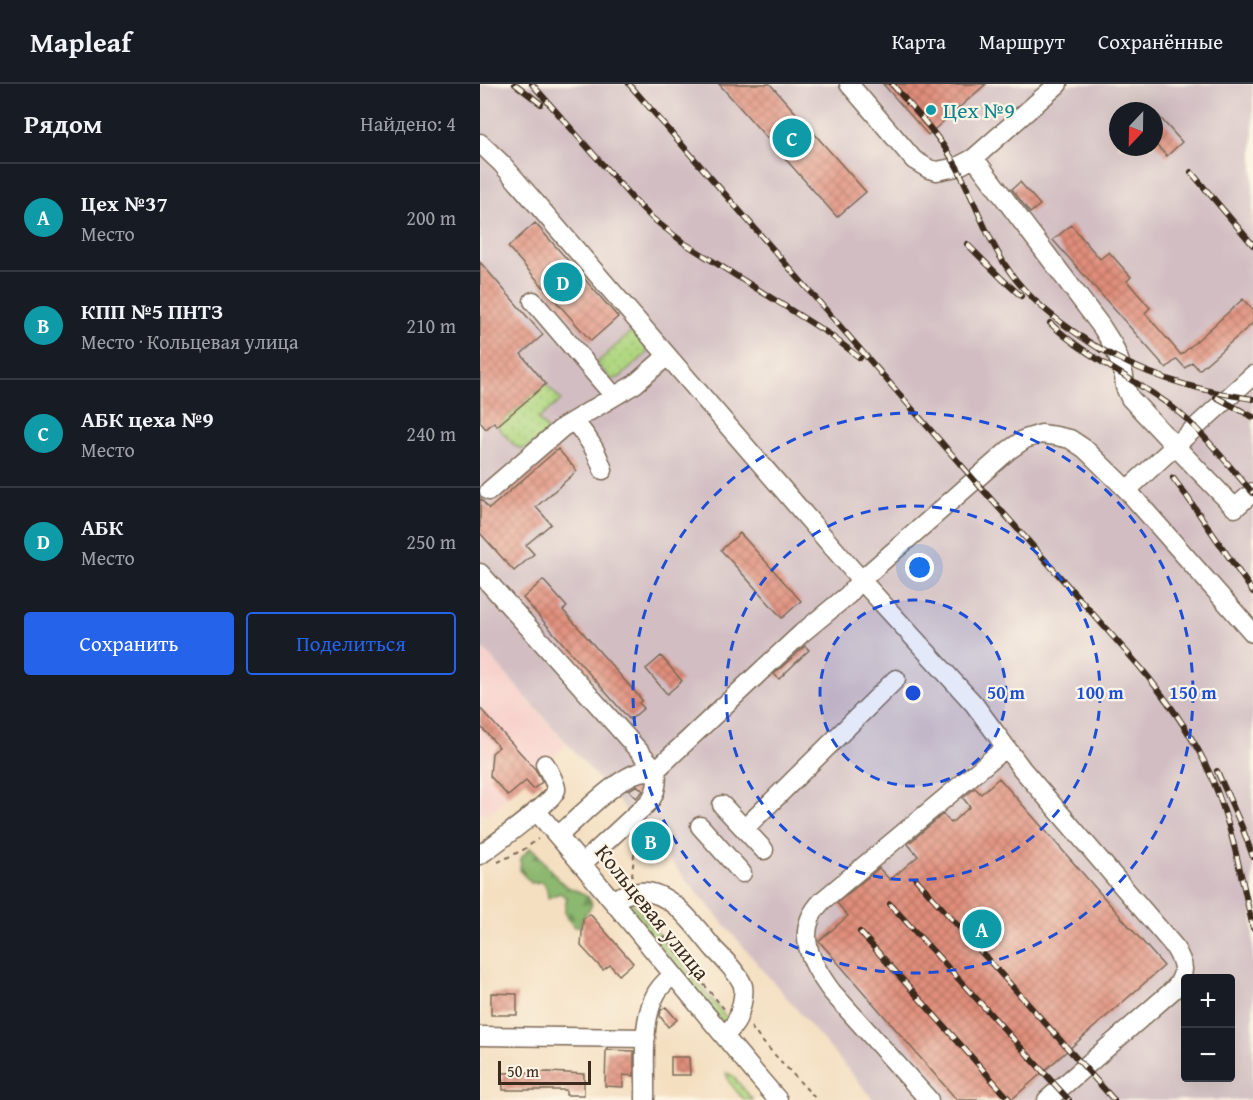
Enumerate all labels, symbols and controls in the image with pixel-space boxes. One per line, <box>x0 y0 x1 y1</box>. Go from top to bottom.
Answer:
text: Mapleaf <box>30 21 131 62</box>
text: Карта <box>892 26 946 57</box>
text: Маршрут <box>979 26 1065 57</box>
text: Сохранённые <box>1098 26 1223 57</box>
place label: Цех №9 <box>943 94 1015 126</box>
north arrow <box>1109 102 1163 156</box>
marker: Цех №9 <box>924 103 938 117</box>
text: Рядом <box>24 104 102 143</box>
text: Найдено: 4 <box>360 109 456 138</box>
pin: C <box>772 116 812 160</box>
text: Цех №37 <box>81 187 168 219</box>
text: A <box>37 203 50 232</box>
text: 200 m <box>406 203 456 232</box>
text: Место <box>81 219 135 248</box>
pin: D <box>544 260 583 304</box>
text: КПП №5 ПНТЗ <box>81 295 223 327</box>
text: B <box>37 311 50 340</box>
text: 210 m <box>406 311 456 340</box>
text: Место · Кольцевая улица <box>81 327 298 356</box>
text: АБК цеха №9 <box>81 403 214 435</box>
text: C <box>38 419 49 448</box>
text: 240 m <box>406 419 456 448</box>
text: Место <box>81 435 135 464</box>
text: АБК <box>81 511 123 543</box>
text: D <box>37 527 50 556</box>
text: 250 m <box>406 527 456 556</box>
text: Место <box>81 543 135 572</box>
your location <box>905 553 934 582</box>
button: Сохранить <box>24 612 234 675</box>
button: Поделиться <box>246 612 456 675</box>
text: 50 m <box>987 679 1026 706</box>
text: 100 m <box>1076 679 1124 706</box>
text: 150 m <box>1169 679 1217 706</box>
centre of rings <box>903 683 923 703</box>
pin: B <box>632 818 670 864</box>
street label: Кольцевая улица <box>588 837 718 987</box>
pin: A <box>962 906 1002 952</box>
map controls <box>1181 974 1235 1082</box>
button: + <box>1181 974 1235 1028</box>
button: − <box>1181 1028 1235 1082</box>
scale bar <box>498 1058 591 1086</box>
text: 50 m <box>507 1059 539 1083</box>

